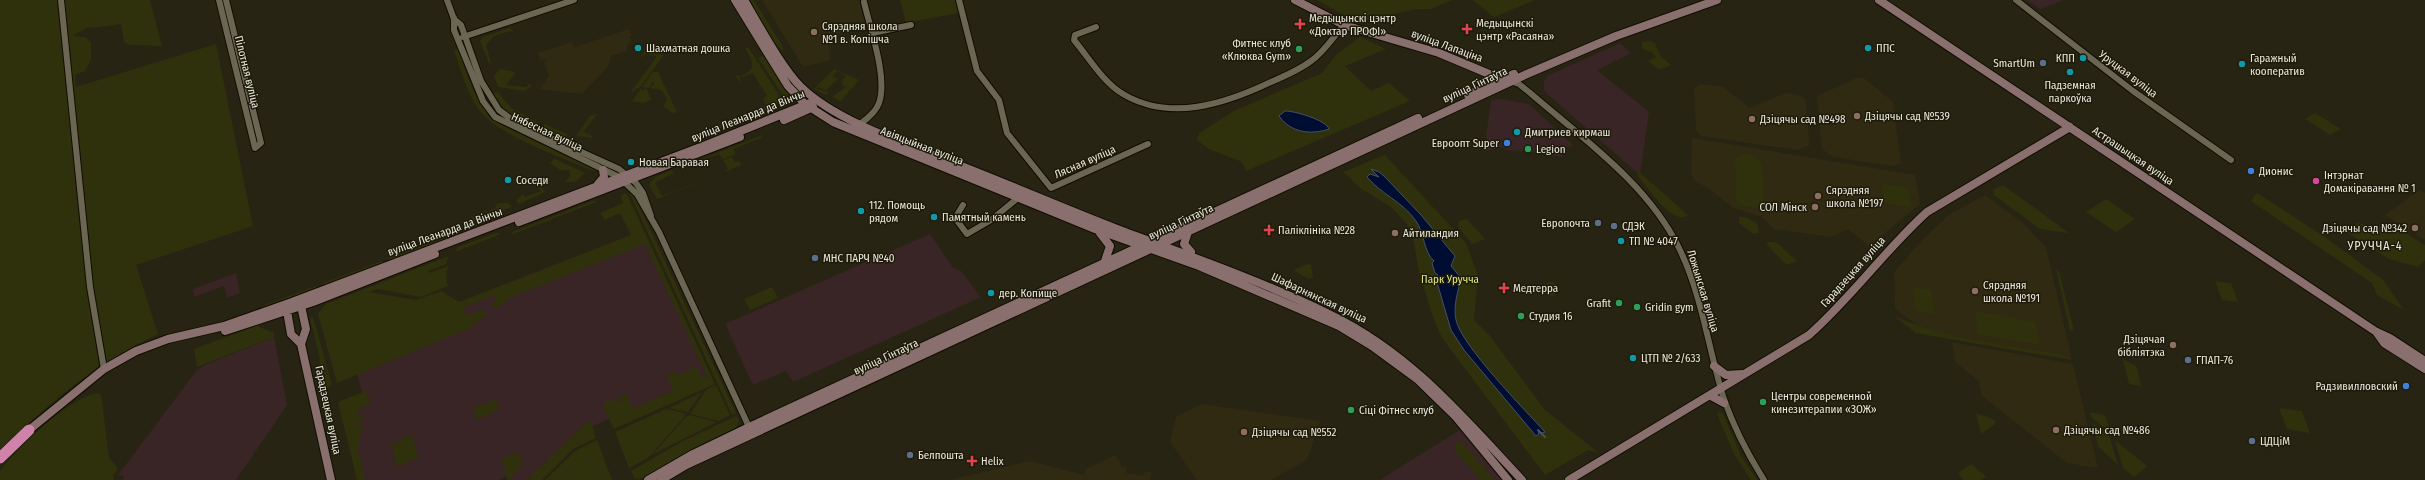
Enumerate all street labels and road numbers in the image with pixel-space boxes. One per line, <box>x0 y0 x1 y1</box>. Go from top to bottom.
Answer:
street label: вуліца Лапаціна <box>1409 27 1485 65</box>
street label: Пілотная вуліца <box>232 34 262 110</box>
street label: Уруцкая вуліца <box>2095 47 2160 100</box>
street label: вуліца Гінтаўта <box>1441 64 1509 106</box>
street label: вуліца Леанарда да Вінчы <box>689 87 807 145</box>
street label: Нябесная вуліца <box>509 110 585 154</box>
street label: Авіяцыйная вуліца <box>879 124 965 168</box>
street label: Астрашыцкая вуліца <box>2090 124 2176 188</box>
street label: Лясная вуліца <box>1052 143 1118 181</box>
street label: вуліца Гінтаўта <box>1147 201 1215 243</box>
street label: вуліца Леанарда да Вінчы <box>386 205 504 259</box>
street label: Гарадзецкая вуліца <box>1818 234 1888 310</box>
street label: Ложынская вуліца <box>1684 248 1722 334</box>
street label: Шафарнянская вуліца <box>1269 270 1369 326</box>
street label: вуліца Гінтаўта <box>852 336 920 378</box>
street label: Гарадзецкая вуліца <box>312 364 344 456</box>

